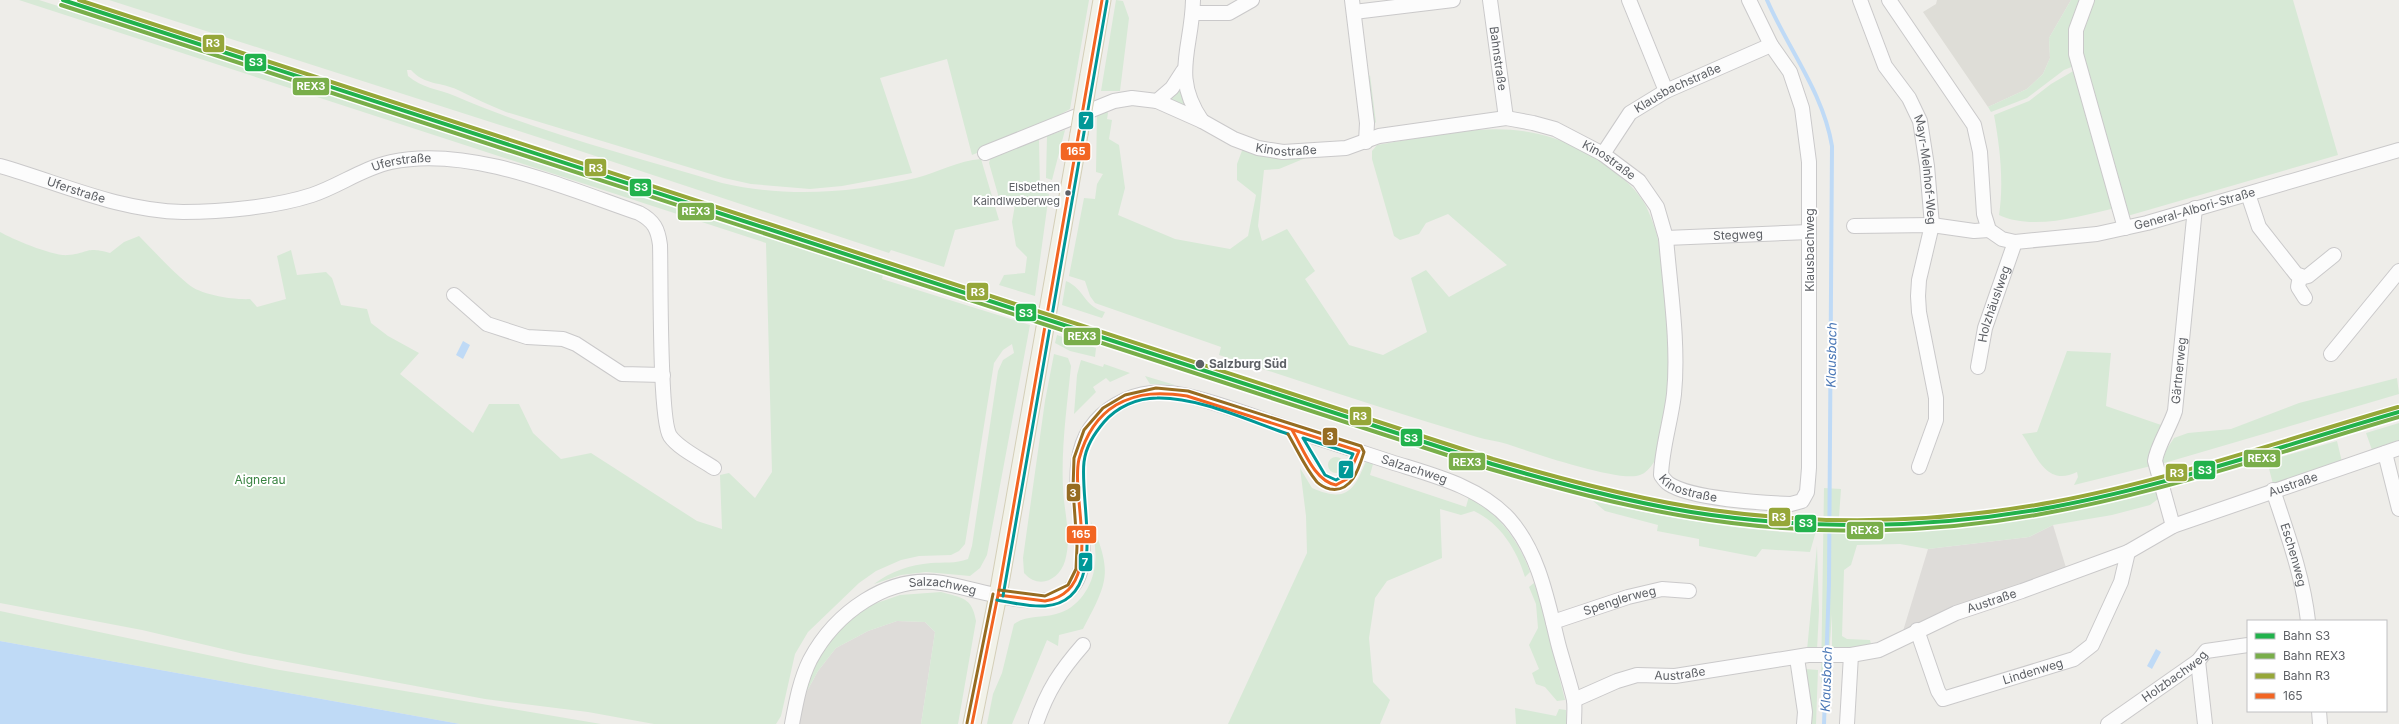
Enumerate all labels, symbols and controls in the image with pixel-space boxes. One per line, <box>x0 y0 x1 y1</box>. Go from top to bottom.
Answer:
street label: Bahnstraße <box>1487 25 1510 92</box>
line badge: R3 <box>202 34 225 53</box>
text: R3 <box>206 36 220 50</box>
line badge: S3 <box>244 53 267 72</box>
text: S3 <box>249 55 263 69</box>
street label: Klausbachstraße <box>1631 60 1723 116</box>
line badge: REX3 <box>292 77 330 96</box>
text: REX3 <box>297 79 325 93</box>
line badge: 7 <box>1078 111 1094 130</box>
street label: Mayr-Melnhof-Weg <box>1911 112 1940 225</box>
text: 7 <box>1083 113 1089 127</box>
street label: Kinostraße <box>1580 137 1639 183</box>
street label: Kinostraße <box>1255 140 1317 159</box>
line badge: 165 <box>1060 142 1091 161</box>
text: 165 <box>1067 144 1085 158</box>
street label: Uferstraße <box>369 150 431 174</box>
line badge: R3 <box>584 158 607 177</box>
text: R3 <box>589 161 603 175</box>
street label: Uferstraße <box>45 173 107 206</box>
line badge: S3 <box>629 178 652 197</box>
text: S3 <box>634 180 648 194</box>
place label: Elsbethen Kaindlweberweg <box>973 180 1060 208</box>
street label: General-Albori-Straße <box>2132 184 2257 233</box>
marker: Elsbethen Kaindlweberweg <box>1063 188 1073 198</box>
line badge: REX3 <box>677 202 715 221</box>
text: REX3 <box>682 204 710 218</box>
street label: Klausbachweg <box>1802 208 1817 292</box>
street label: Stegweg <box>1713 226 1763 243</box>
street label: Holzhäuslweg <box>1975 264 2013 344</box>
line badge: R3 <box>966 282 989 301</box>
text: R3 <box>971 285 985 299</box>
line badge: S3 <box>1015 303 1037 322</box>
text: S3 <box>1019 306 1033 320</box>
water label: Klausbach <box>1822 322 1840 388</box>
line badge: REX3 <box>1063 327 1101 346</box>
text: REX3 <box>1068 329 1096 343</box>
street label: Gärtnerweg <box>2168 336 2189 405</box>
place label: Salzburg Süd <box>1209 356 1287 371</box>
marker: Salzburg Süd <box>1194 358 1206 370</box>
line badge: R3 <box>1349 406 1372 426</box>
text: R3 <box>1353 409 1367 423</box>
line badge: 3 <box>1322 427 1338 446</box>
line badge: S3 <box>1400 428 1423 447</box>
text: 3 <box>1326 429 1334 443</box>
text: S3 <box>1404 431 1418 445</box>
line badge: REX3 <box>2243 449 2281 468</box>
street label: Salzachweg <box>1379 451 1450 487</box>
text: REX3 <box>2248 451 2276 465</box>
line badge: REX3 <box>1448 452 1486 471</box>
text: REX3 <box>1453 455 1481 469</box>
line badge: 7 <box>1338 460 1354 479</box>
line badge: S3 <box>2193 460 2216 480</box>
text: 7 <box>1343 463 1349 477</box>
line badge: R3 <box>2165 463 2188 482</box>
text: S3 <box>2198 463 2212 477</box>
text: R3 <box>2170 466 2184 480</box>
street label: Austraße <box>2266 469 2320 500</box>
street label: Kinostraße <box>1656 471 1718 505</box>
park label: Aignerau <box>234 472 286 487</box>
line badge: 3 <box>1066 483 1081 502</box>
text: 3 <box>1069 486 1077 500</box>
line badge: R3 <box>1768 507 1791 527</box>
text: R3 <box>1772 510 1786 524</box>
line badge: S3 <box>1794 514 1817 533</box>
text: S3 <box>1799 516 1813 530</box>
line badge: REX3 <box>1846 521 1884 540</box>
street label: Eschenweg <box>2277 521 2310 588</box>
text: REX3 <box>1851 523 1879 537</box>
line badge: 165 <box>1066 525 1097 544</box>
text: 165 <box>1072 527 1090 541</box>
line badge: 7 <box>1078 552 1093 572</box>
text: 7 <box>1082 555 1088 569</box>
street label: Salzachweg <box>907 574 978 598</box>
street label: Spenglerweg <box>1581 583 1657 618</box>
street label: Austraße <box>1965 585 2018 616</box>
legend <box>2247 620 2387 712</box>
text: Bahn S3 <box>2283 628 2330 643</box>
water label: Klausbach <box>1817 646 1835 712</box>
street label: Holzbachweg <box>2139 647 2210 705</box>
text: Bahn REX3 <box>2283 648 2345 663</box>
street label: Lindenweg <box>2001 655 2065 687</box>
street label: Austraße <box>1654 663 1706 683</box>
text: Bahn R3 <box>2283 668 2330 683</box>
text: 165 <box>2283 688 2303 703</box>

